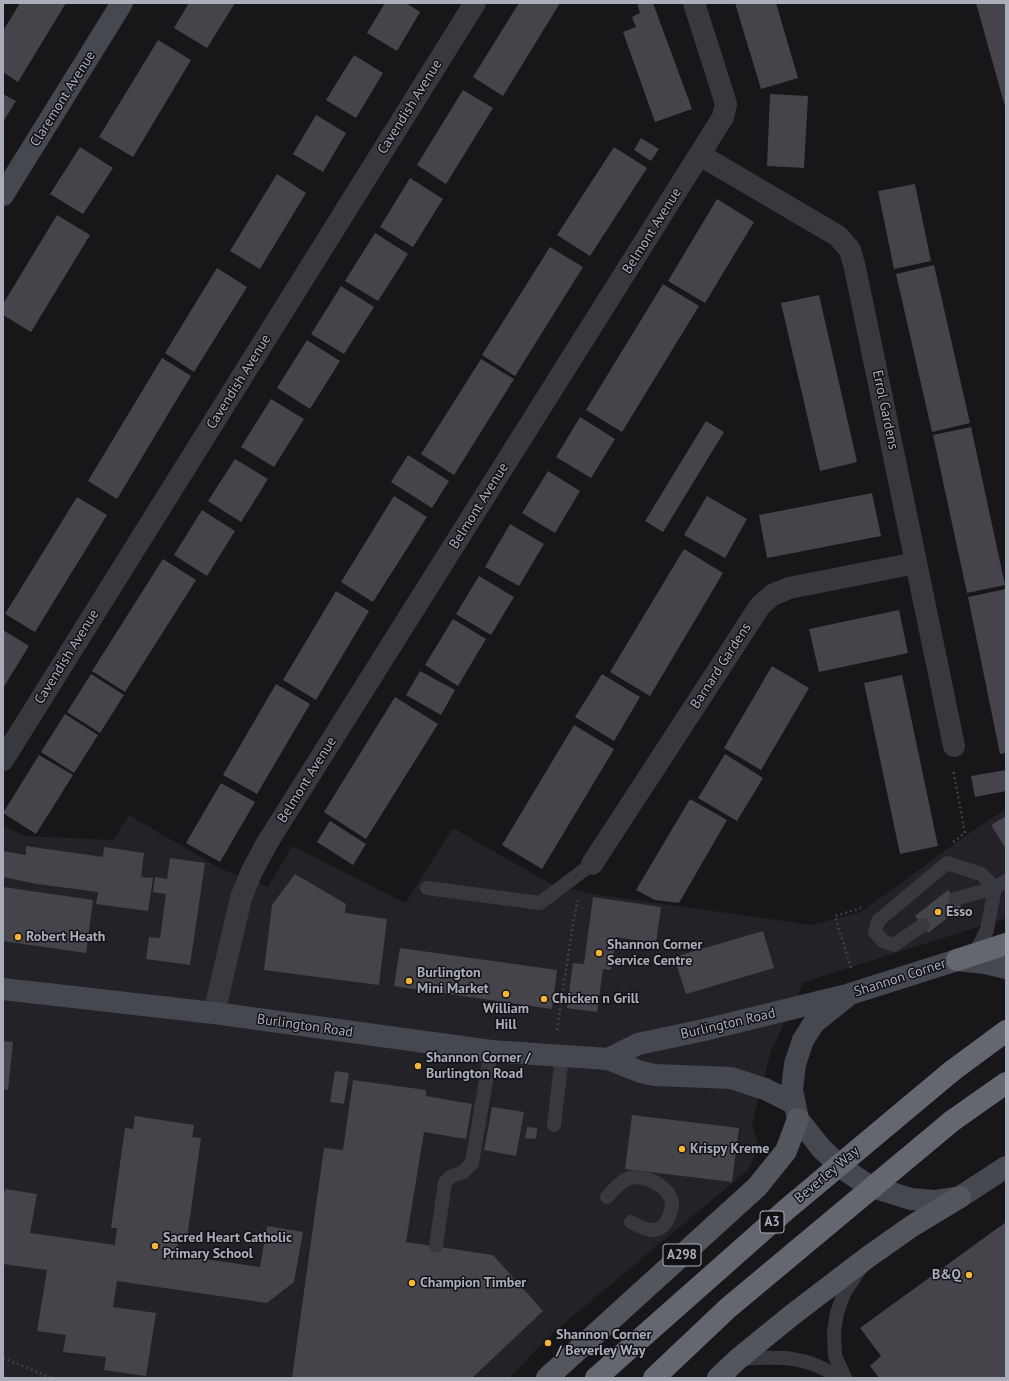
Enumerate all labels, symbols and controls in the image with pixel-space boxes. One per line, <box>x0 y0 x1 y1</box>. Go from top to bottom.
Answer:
street label: Claremont Avenue <box>27 48 99 150</box>
street label: Cavendish Avenue <box>374 57 446 157</box>
street label: Belmont Avenue <box>619 185 685 277</box>
street label: Cavendish Avenue <box>203 332 275 432</box>
street label: Errol Gardens <box>868 369 902 451</box>
street label: Belmont Avenue <box>446 460 512 552</box>
street label: Cavendish Avenue <box>31 607 103 707</box>
street label: Barnard Gardens <box>687 620 755 712</box>
street label: Belmont Avenue <box>274 734 340 826</box>
place label: Esso <box>946 904 973 920</box>
marker: Esso <box>933 907 943 917</box>
place label: Robert Heath <box>26 929 105 945</box>
marker: Robert Heath <box>13 932 23 942</box>
place label: Shannon Corner Service Centre <box>607 937 702 970</box>
marker: Shannon Corner Service Centre <box>594 948 604 958</box>
street label: Shannon Corner <box>852 955 948 1001</box>
place label: Burlington Mini Market <box>417 965 489 998</box>
marker: Burlington Mini Market <box>404 976 414 986</box>
marker: William Hill <box>501 989 511 999</box>
place label: Chicken n Grill <box>552 991 639 1007</box>
marker: Chicken n Grill <box>539 994 549 1004</box>
place label: William Hill <box>483 1001 529 1034</box>
street label: Burlington Road <box>679 1005 777 1043</box>
street label: Burlington Road <box>256 1011 354 1041</box>
place label: Shannon Corner / Burlington Road <box>426 1050 531 1082</box>
marker: Shannon Corner / Burlington Road <box>413 1061 423 1071</box>
place label: Krispy Kreme <box>690 1141 769 1157</box>
street label: Beverley Way <box>791 1143 863 1207</box>
marker: Krispy Kreme <box>677 1144 687 1154</box>
road number: A3 <box>760 1211 784 1233</box>
place label: Sacred Heart Catholic Primary School <box>163 1230 292 1262</box>
marker: Sacred Heart Catholic Primary School <box>150 1241 160 1251</box>
road number: A298 <box>663 1244 701 1266</box>
place label: B&Q <box>932 1267 961 1283</box>
marker: B&Q <box>964 1270 974 1280</box>
place label: Champion Timber <box>420 1275 526 1291</box>
marker: Champion Timber <box>407 1278 417 1288</box>
place label: Shannon Corner / Beverley Way <box>556 1327 651 1360</box>
marker: Shannon Corner / Beverley Way <box>543 1338 553 1348</box>

